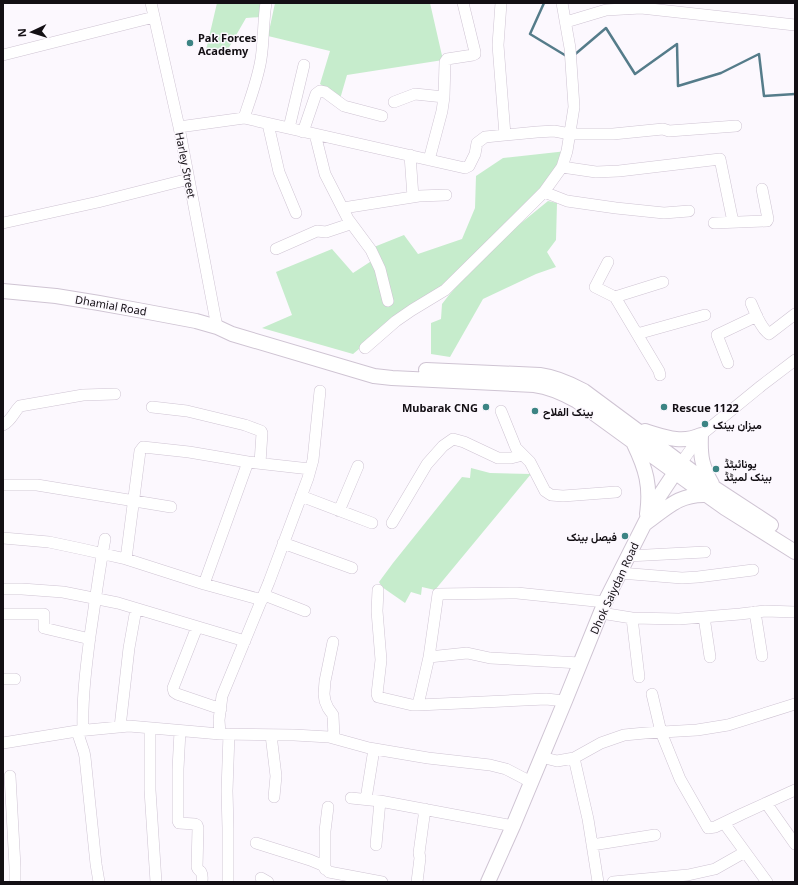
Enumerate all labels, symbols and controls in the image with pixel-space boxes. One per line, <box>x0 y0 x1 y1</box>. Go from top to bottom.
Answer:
north arrow <box>12 12 52 52</box>
text: N <box>14 28 29 38</box>
place label: Pak Forces Academy <box>198 30 257 58</box>
marker: Pak Forces Academy <box>185 38 195 48</box>
street label: Harley Street <box>172 131 200 199</box>
street label: Dhamial Road <box>74 291 148 319</box>
place label: Mubarak CNG <box>402 400 478 415</box>
place label: Rescue 1122 <box>672 400 739 415</box>
marker: Mubarak CNG <box>481 402 491 412</box>
marker: Rescue 1122 <box>659 402 669 412</box>
place label: بینک الفلاح <box>543 404 593 420</box>
marker: بینک الفلاح <box>530 406 540 416</box>
place label: میزان بینک <box>713 417 762 432</box>
marker: میزان بینک <box>700 419 710 429</box>
place label: یونائیٹڈ بینک لمیٹڈ <box>724 456 772 484</box>
marker: یونائیٹڈ بینک لمیٹڈ <box>711 464 721 474</box>
place label: فیصل بینک <box>567 529 617 544</box>
marker: فیصل بینک <box>620 531 630 541</box>
street label: Dhok Saiydan Road <box>586 540 642 636</box>

